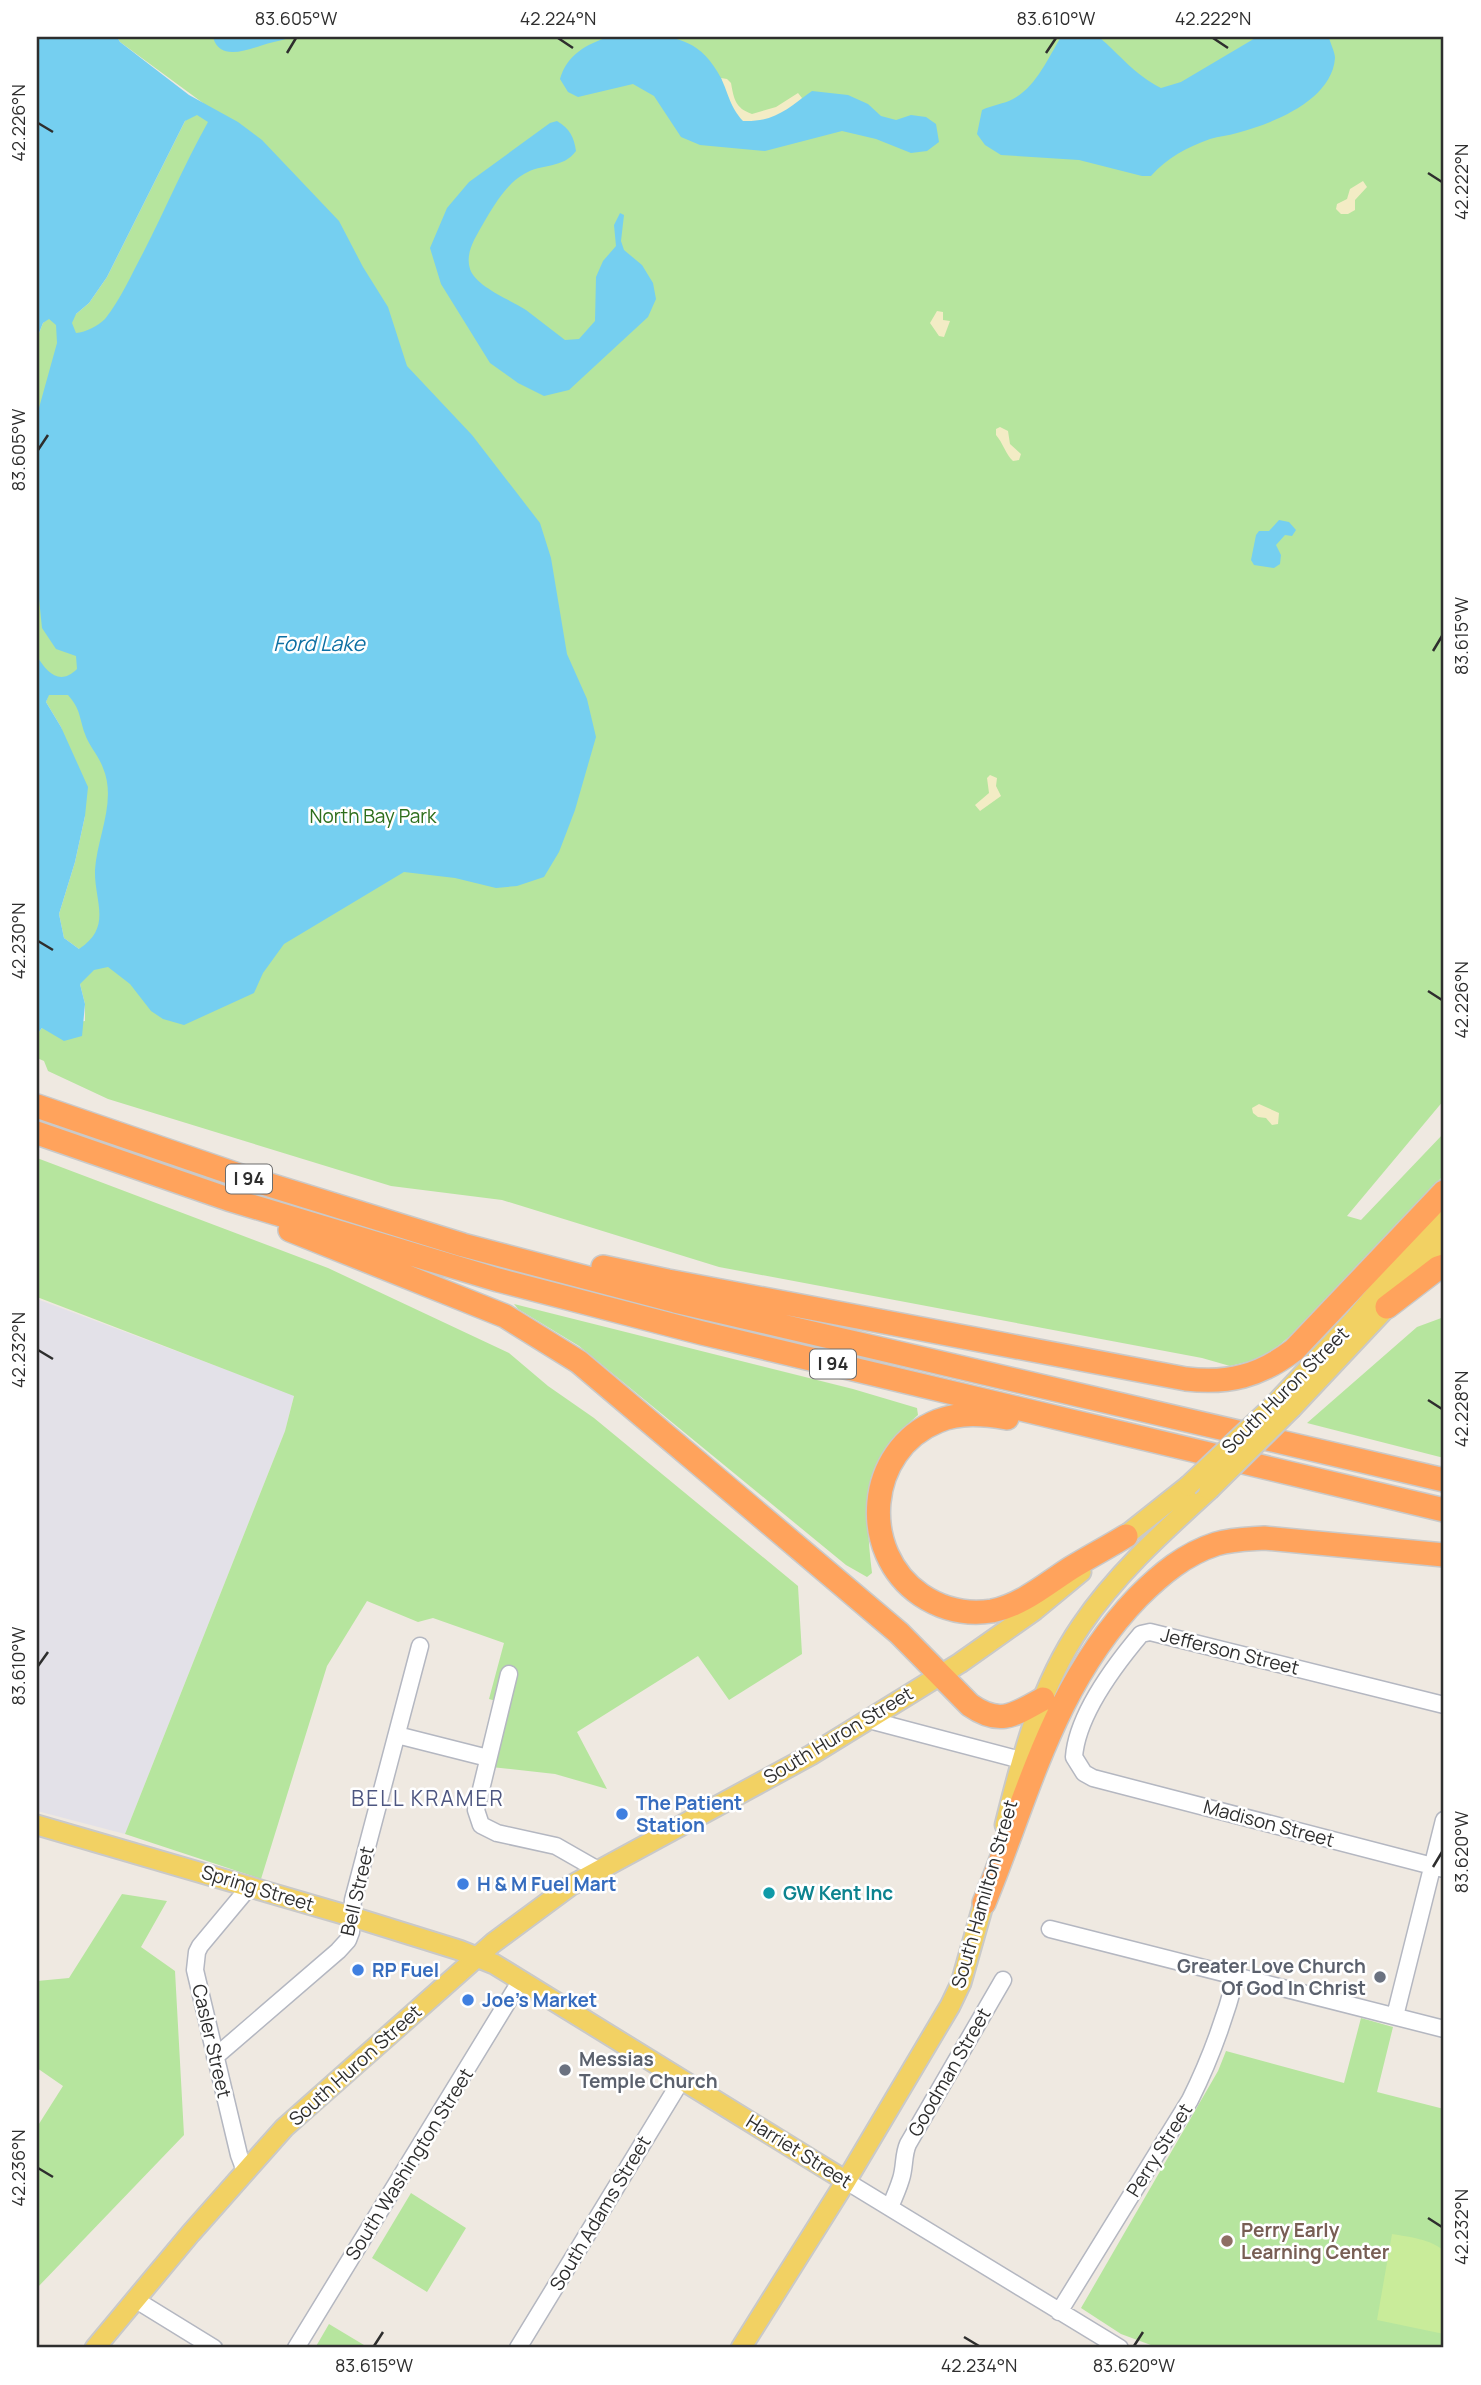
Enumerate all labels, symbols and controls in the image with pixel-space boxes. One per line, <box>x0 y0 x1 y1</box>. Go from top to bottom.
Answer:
text: 83.605°W <box>255 6 337 30</box>
text: 42.224°N <box>520 6 596 30</box>
text: 83.610°W <box>1017 6 1096 30</box>
text: 42.222°N <box>1175 6 1251 30</box>
text: 42.226°N <box>6 84 30 162</box>
text: 42.222°N <box>1449 144 1473 220</box>
text: 83.605°W <box>6 409 30 491</box>
text: 83.615°W <box>1449 597 1473 675</box>
water label: Ford Lake <box>273 629 366 657</box>
park label: North Bay Park <box>309 803 437 829</box>
text: 42.230°N <box>6 902 30 980</box>
text: 42.226°N <box>1449 961 1473 1039</box>
road number: I 94 <box>226 1164 272 1194</box>
text: 42.232°N <box>6 1312 30 1388</box>
street label: South Huron Street <box>1216 1321 1354 1459</box>
road number: I 94 <box>810 1350 856 1378</box>
text: 42.228°N <box>1449 1371 1473 1447</box>
street label: Jefferson Street <box>1158 1621 1302 1681</box>
text: 83.610°W <box>6 1626 30 1705</box>
street label: South Huron Street <box>758 1680 918 1790</box>
district label: BELL KRAMER <box>351 1784 505 1812</box>
place label: The Patient Station <box>636 1790 742 1838</box>
street label: Madison Street <box>1201 1793 1337 1853</box>
street label: South Hamilton Street <box>945 1797 1023 1991</box>
marker: The Patient Station <box>614 1806 630 1822</box>
text: 83.620°W <box>1449 1811 1473 1893</box>
street label: Bell Street <box>334 1844 380 1938</box>
street label: Spring Street <box>199 1859 317 1917</box>
place label: H & M Fuel Mart <box>477 1871 616 1897</box>
marker: H & M Fuel Mart <box>455 1876 471 1892</box>
place label: GW Kent Inc <box>783 1880 893 1906</box>
marker: GW Kent Inc <box>761 1885 777 1901</box>
place label: Greater Love Church Of God In Christ <box>1177 1953 1366 2001</box>
place label: RP Fuel <box>372 1957 439 1983</box>
marker: RP Fuel <box>350 1962 366 1978</box>
marker: Greater Love Church Of God In Christ <box>1372 1969 1388 1985</box>
street label: Casler Street <box>186 1982 238 2100</box>
place label: Joe's Market <box>482 1987 597 2013</box>
marker: Joe's Market <box>460 1992 476 2008</box>
street label: South Huron Street <box>283 1998 427 2132</box>
street label: Goodman Street <box>902 2003 996 2141</box>
place label: Messias Temple Church <box>579 2046 718 2094</box>
marker: Messias Temple Church <box>557 2062 573 2078</box>
street label: South Washington Street <box>339 2063 479 2265</box>
street label: Perry Street <box>1120 2098 1198 2202</box>
street label: Harriet Street <box>741 2108 857 2194</box>
text: 42.236°N <box>6 2129 30 2207</box>
street label: South Adams Street <box>543 2131 657 2295</box>
text: 42.232°N <box>1449 2189 1473 2265</box>
place label: Perry Early Learning Center <box>1241 2217 1390 2265</box>
marker: Perry Early Learning Center <box>1219 2233 1235 2249</box>
text: 83.615°W <box>335 2353 413 2377</box>
text: 42.234°N <box>941 2353 1017 2377</box>
text: 83.620°W <box>1093 2353 1175 2377</box>

